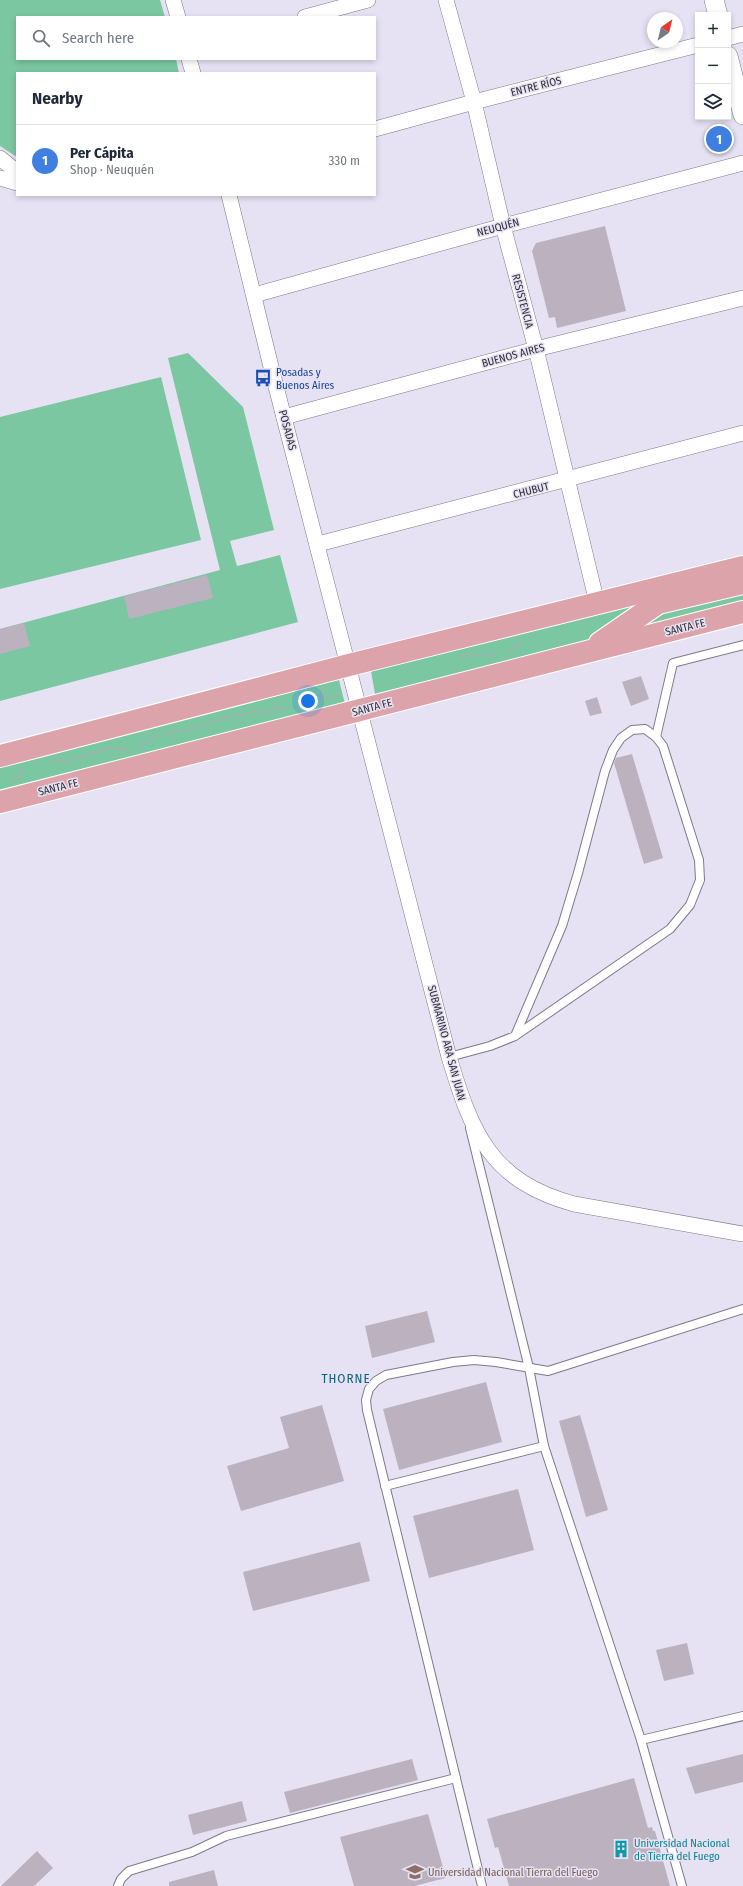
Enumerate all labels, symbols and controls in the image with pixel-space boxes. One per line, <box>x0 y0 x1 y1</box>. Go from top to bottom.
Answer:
north arrow <box>647 12 683 48</box>
map controls <box>695 12 731 120</box>
button: + <box>695 12 731 48</box>
search box <box>16 16 376 60</box>
icon: search <box>30 27 52 49</box>
text: Search here <box>62 29 134 47</box>
button: − <box>695 48 731 84</box>
street label: ENTRE RÍOS <box>509 73 563 99</box>
button: layers <box>695 84 731 120</box>
text: Nearby <box>32 88 83 109</box>
pin: 1 <box>706 124 732 154</box>
text: Per Cápita <box>70 144 134 162</box>
text: 1 <box>42 153 48 168</box>
text: 330 m <box>328 153 360 168</box>
text: Shop · Neuquén <box>70 162 154 177</box>
street label: NEUQUÉN <box>475 215 521 239</box>
street label: RESISTENCIA <box>509 273 536 330</box>
street label: BUENOS AIRES <box>480 341 546 370</box>
place label: Posadas y Buenos Aires <box>276 366 335 392</box>
bus stop icon: Posadas y Buenos Aires <box>253 368 273 388</box>
street label: POSADAS <box>276 408 299 452</box>
street label: CHUBUT <box>512 480 551 501</box>
street label: SANTA FE <box>664 616 706 639</box>
your location <box>298 691 318 711</box>
street label: SANTA FE <box>351 696 394 719</box>
street label: SANTA FE <box>37 776 79 799</box>
street label: SUBMARINO ARA SAN JUAN <box>425 984 468 1102</box>
district label: THORNE <box>321 1371 371 1386</box>
place label: Universidad Nacional de Tierra del Fuego <box>634 1837 730 1863</box>
building icon: Universidad Nacional de Tierra del Fuego <box>611 1839 631 1859</box>
school or university icon: Universidad Nacional Tierra del Fuego <box>405 1862 425 1882</box>
place label: Universidad Nacional Tierra del Fuego <box>428 1866 598 1879</box>

